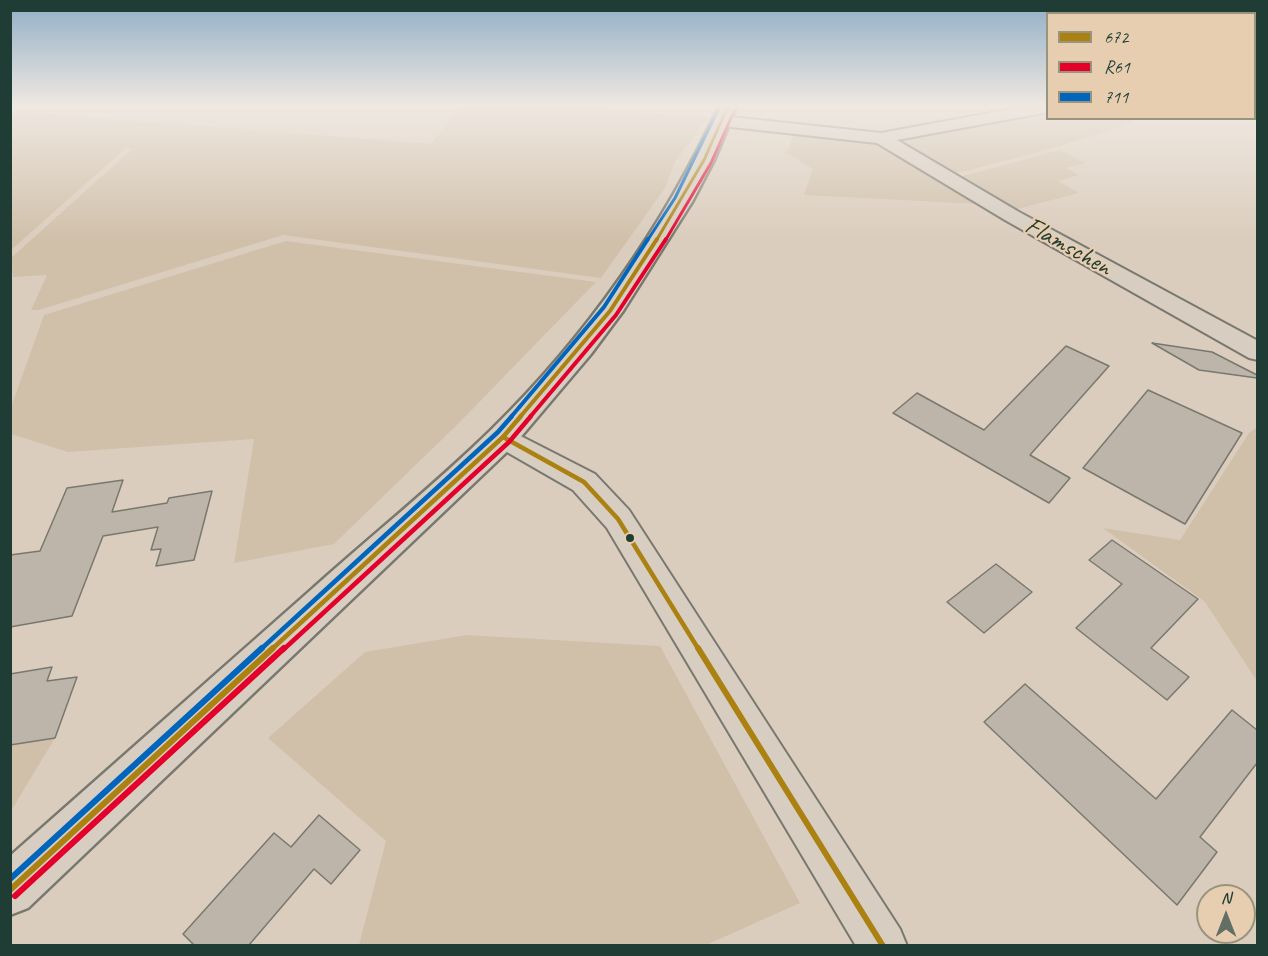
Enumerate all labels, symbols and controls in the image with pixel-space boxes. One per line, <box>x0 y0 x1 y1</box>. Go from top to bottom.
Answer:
legend <box>1046 12 1256 120</box>
text: 672 <box>1104 26 1128 48</box>
text: R61 <box>1104 56 1130 78</box>
text: 711 <box>1104 86 1128 108</box>
street label: Flamschen <box>1019 211 1117 283</box>
unlabelled marker <box>624 532 636 544</box>
north arrow <box>1196 884 1256 944</box>
text: N <box>1221 888 1231 908</box>

